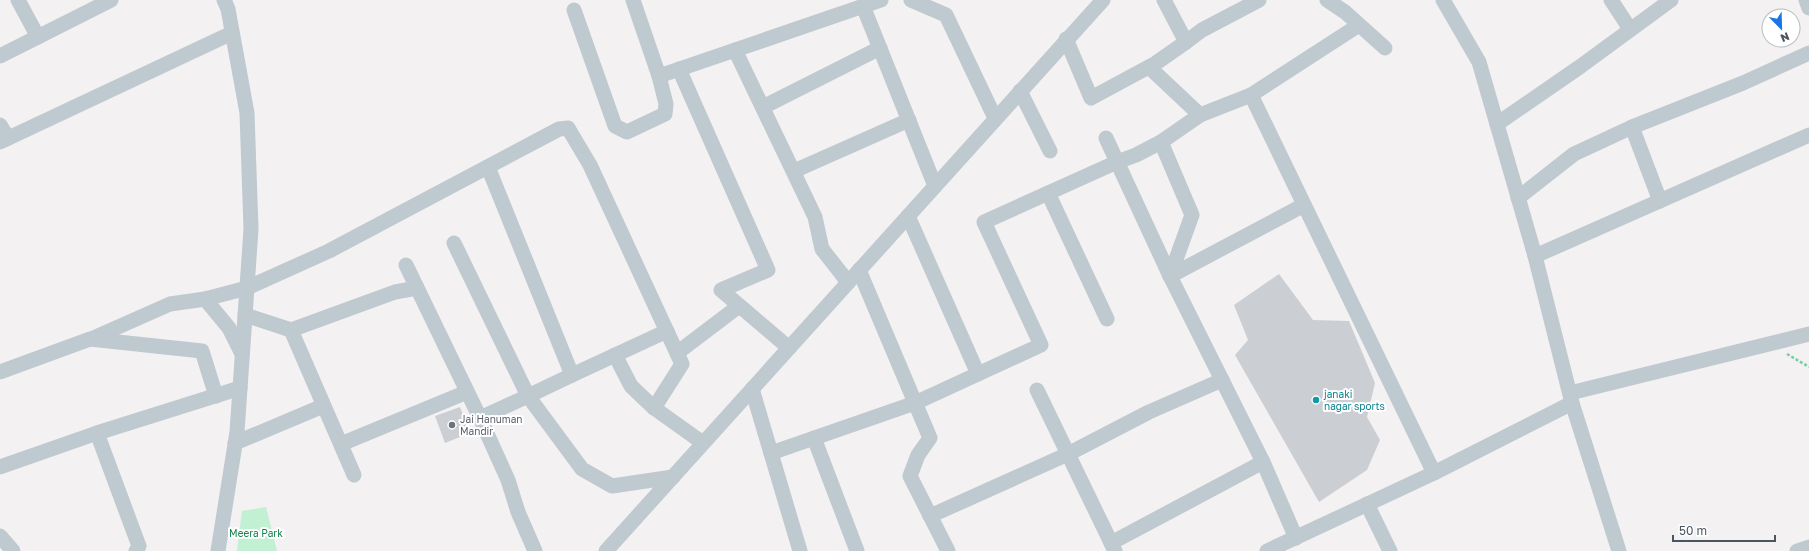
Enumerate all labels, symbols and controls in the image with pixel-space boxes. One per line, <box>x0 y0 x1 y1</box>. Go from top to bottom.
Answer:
north arrow <box>1761 8 1801 48</box>
text: N <box>1779 30 1791 45</box>
place label: janaki nagar sports <box>1323 388 1385 412</box>
marker: janaki nagar sports <box>1311 395 1321 405</box>
place label: Jai Hanuman Mandir <box>460 413 522 437</box>
marker: Jai Hanuman Mandir <box>447 420 457 430</box>
scale bar <box>1673 517 1775 543</box>
text: 50 m <box>1679 523 1707 538</box>
park label: Meera Park <box>229 527 283 539</box>

